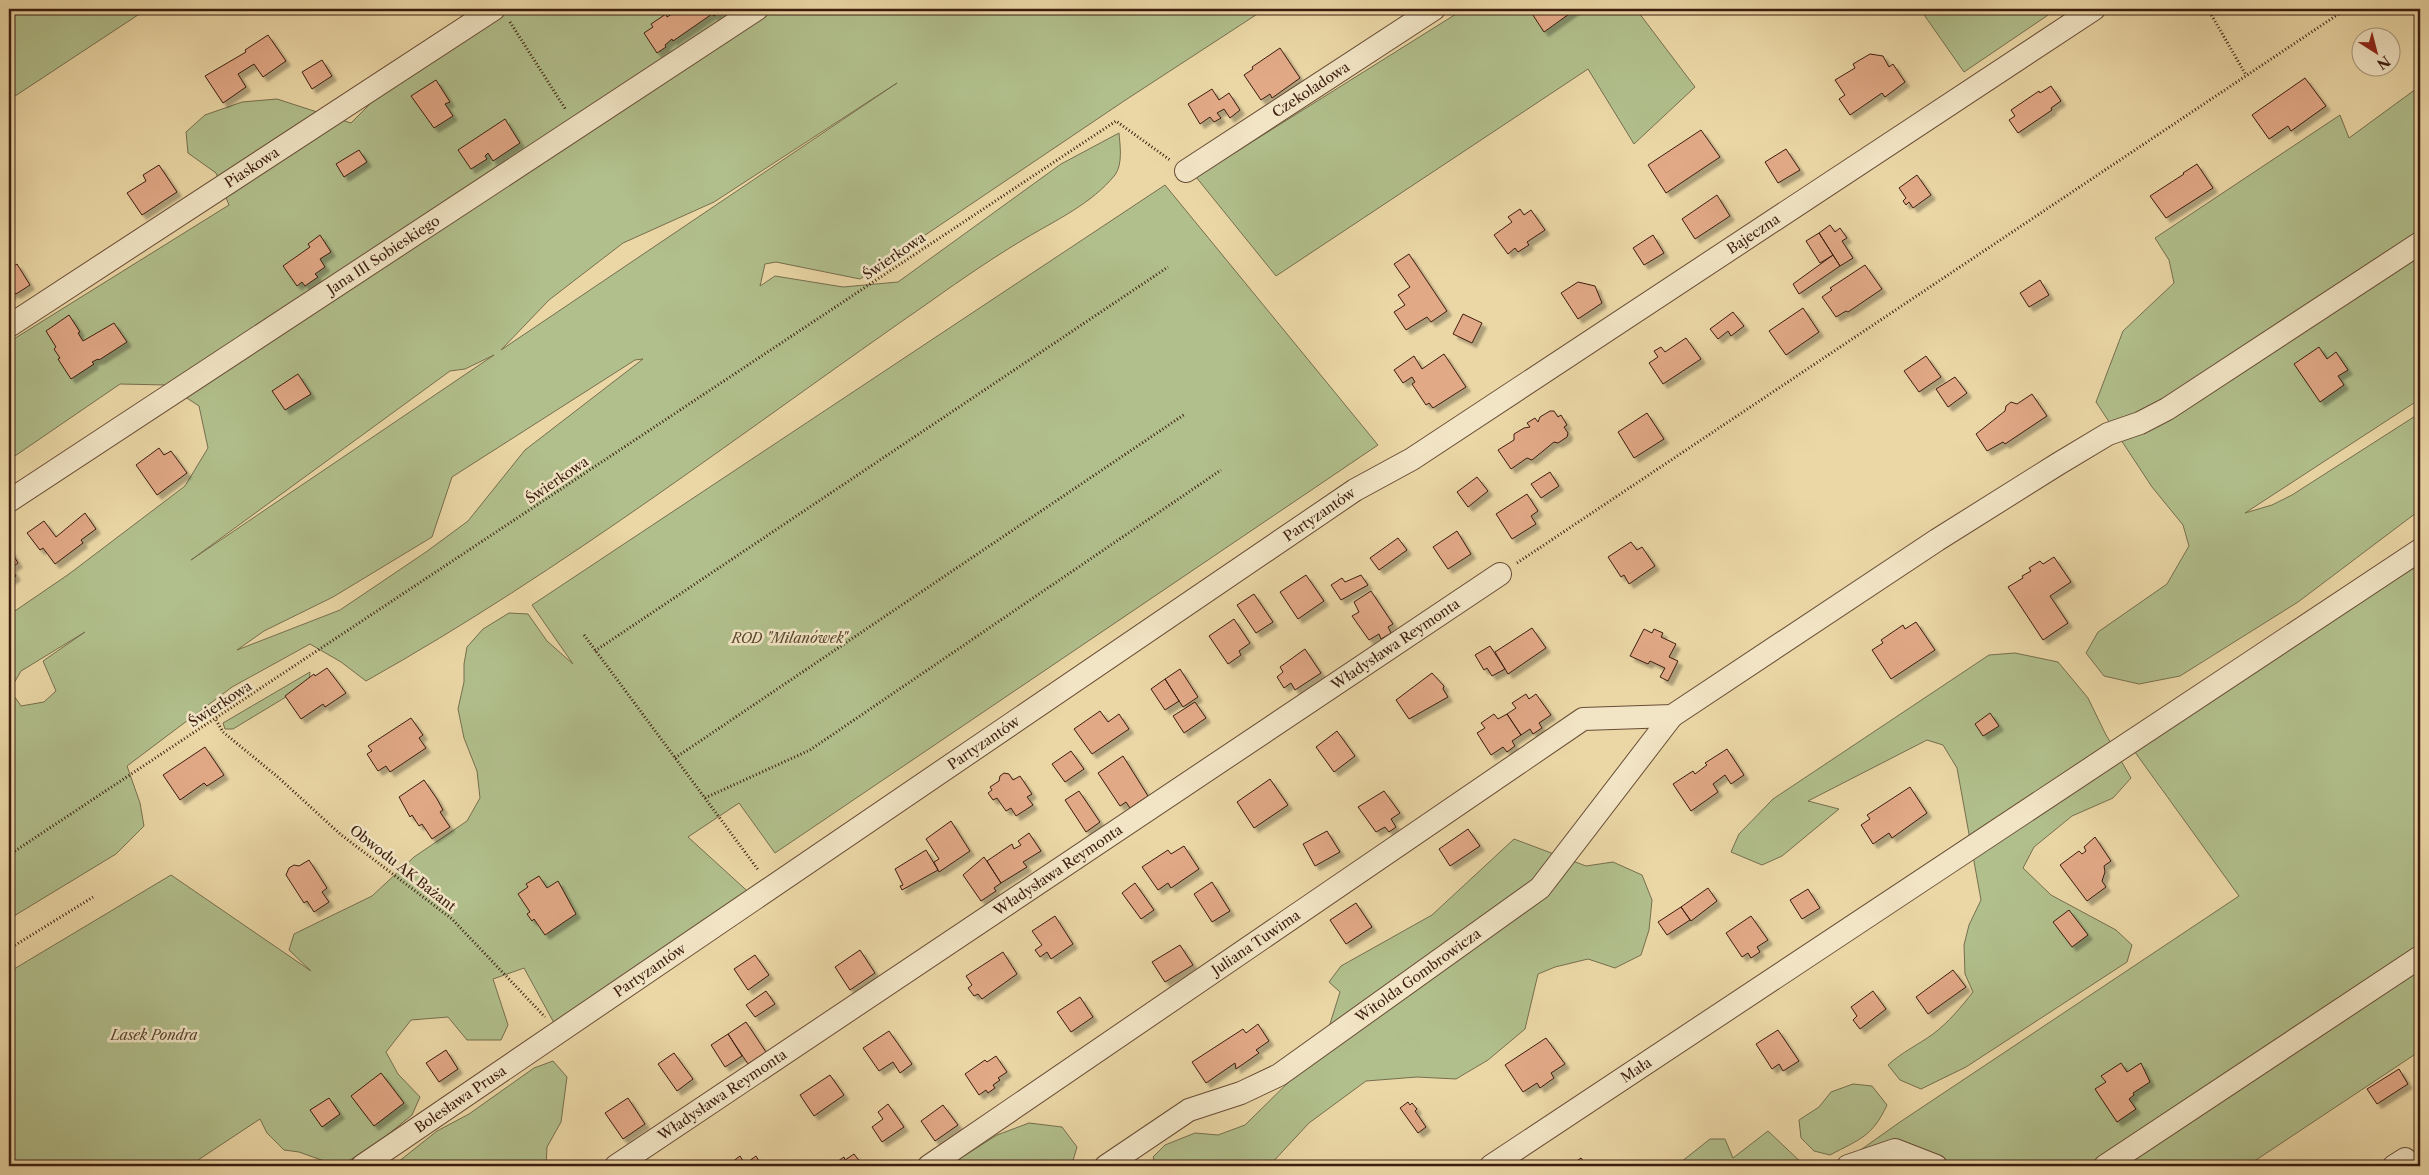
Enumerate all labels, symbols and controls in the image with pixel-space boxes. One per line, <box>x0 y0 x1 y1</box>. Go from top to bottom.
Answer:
north arrow <box>2352 28 2402 78</box>
text: N <box>2373 52 2394 73</box>
street label: Czekoladowa <box>1269 57 1353 121</box>
street label: Piaskowa <box>221 143 283 192</box>
street label: Bajeczna <box>1723 210 1784 258</box>
street label: Jana III Sobieskiego <box>322 211 443 299</box>
street label: Świerkowa <box>858 227 929 284</box>
street label: Świerkowa <box>521 451 592 508</box>
street label: Partyzantów <box>1280 483 1359 545</box>
street label: Władysława Reymonta <box>1327 594 1464 694</box>
park label: ROD "Milanówek" <box>730 629 849 647</box>
street label: Świerkowa <box>184 676 256 731</box>
street label: Partyzantów <box>944 712 1023 774</box>
street label: Władysława Reymonta <box>989 820 1126 920</box>
street label: Obwodu AK Bażant <box>346 821 460 915</box>
street label: Juliana Tuwima <box>1207 906 1304 980</box>
street label: Witolda Gombrowicza <box>1351 924 1485 1027</box>
street label: Partyzantów <box>610 939 689 1001</box>
park label: Lasek Pondra <box>109 1026 198 1044</box>
street label: Władysława Reymonta <box>654 1045 791 1145</box>
street label: Mała <box>1617 1053 1655 1086</box>
street label: Bolesława Prusa <box>411 1061 510 1137</box>

